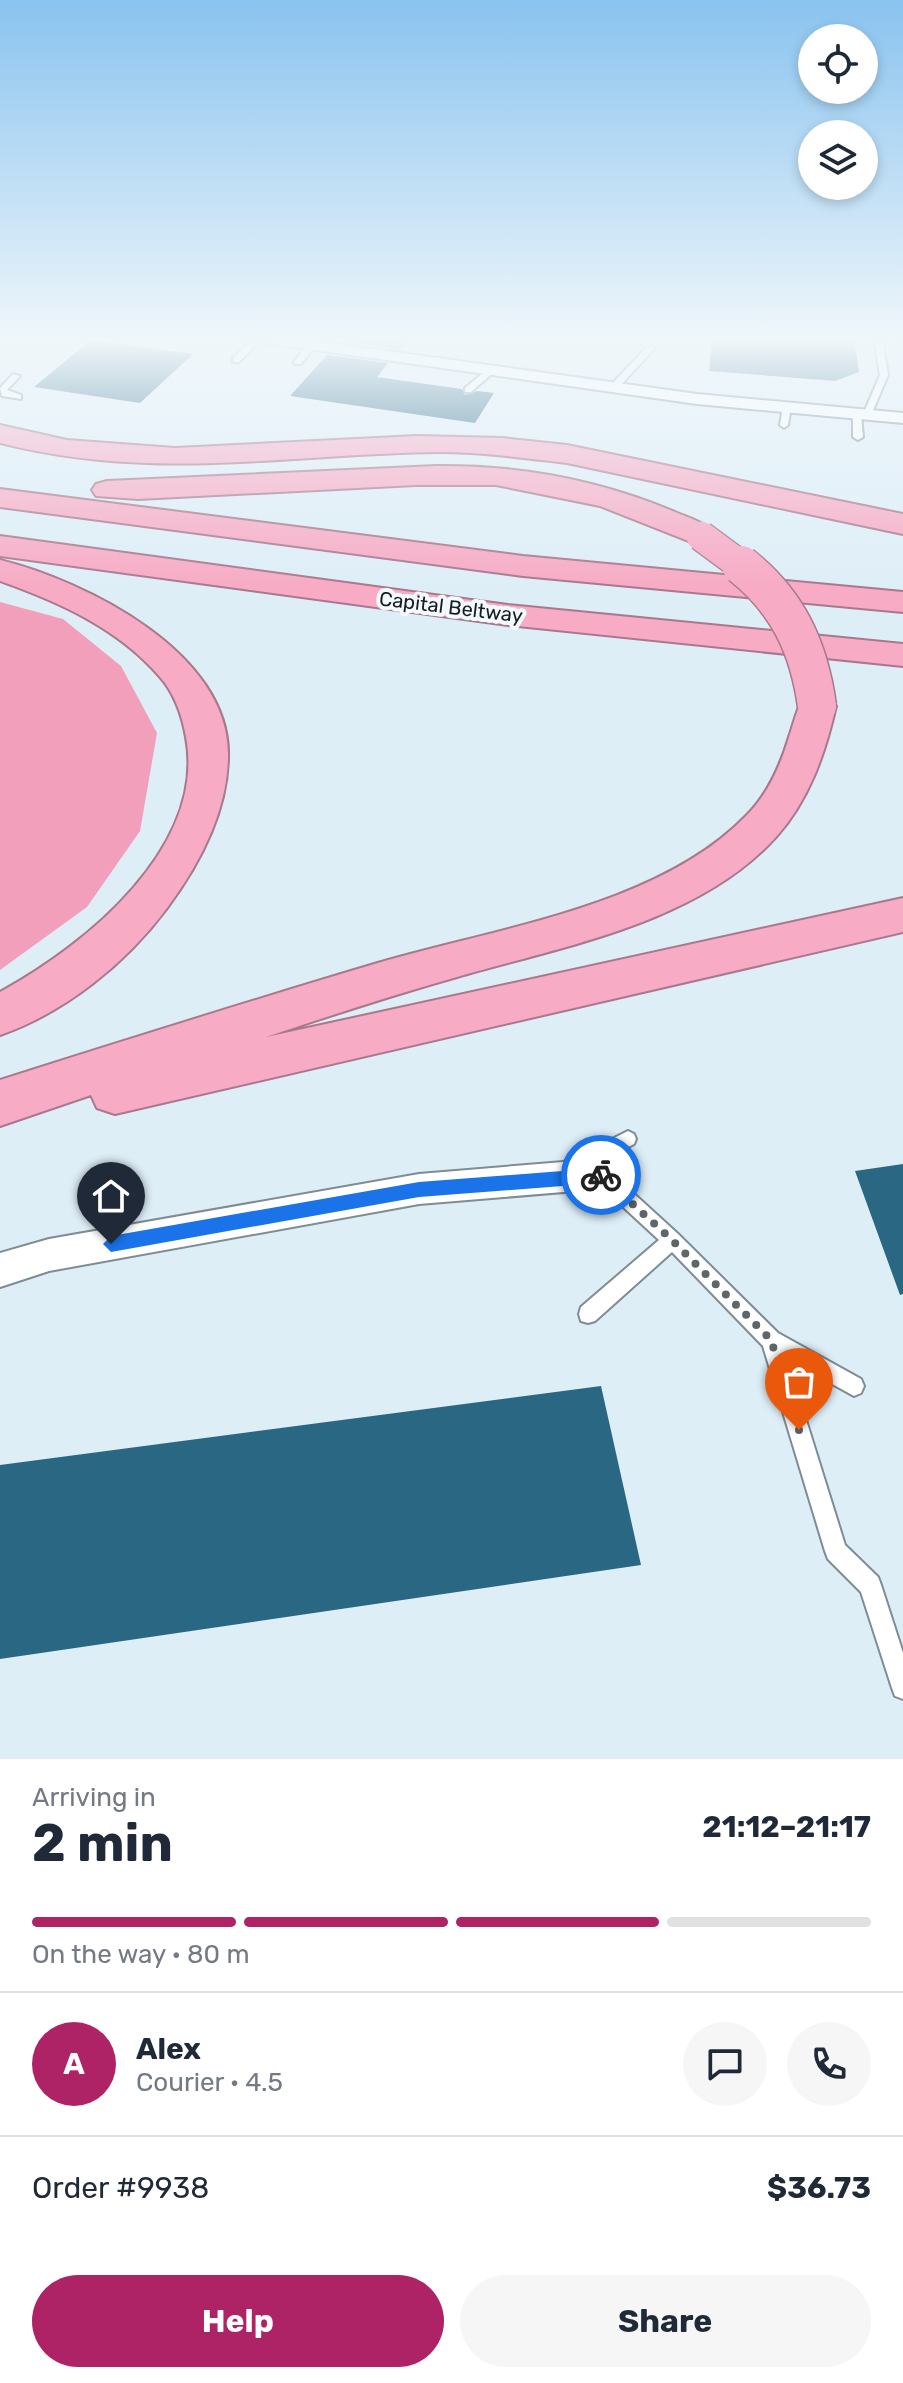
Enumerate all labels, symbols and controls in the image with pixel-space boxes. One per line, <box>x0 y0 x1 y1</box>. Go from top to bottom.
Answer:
map controls <box>798 24 878 200</box>
button: locate <box>798 24 878 104</box>
button: layers <box>798 120 878 200</box>
street label: Capital Beltway <box>378 586 524 628</box>
courier <box>561 1135 641 1215</box>
icon: bike <box>579 1153 623 1197</box>
pin <box>77 1162 145 1244</box>
icon: home <box>89 1174 133 1218</box>
pin <box>765 1348 833 1430</box>
icon: bag <box>777 1360 821 1404</box>
text: Arriving in <box>32 1782 156 1813</box>
text: 21:12–21:17 <box>702 1809 871 1845</box>
text: 2 min <box>32 1812 173 1874</box>
text: On the way · 80 m <box>32 1939 250 1970</box>
button: chat <box>683 2022 767 2106</box>
button: phone <box>787 2022 871 2106</box>
text: Alex <box>136 2031 201 2067</box>
text: A <box>63 2046 85 2082</box>
text: Courier · 4.5 <box>136 2067 283 2098</box>
text: Order #9938 <box>32 2170 209 2206</box>
text: $36.73 <box>767 2170 871 2206</box>
button: Help <box>32 2275 444 2367</box>
button: Share <box>460 2275 871 2367</box>

